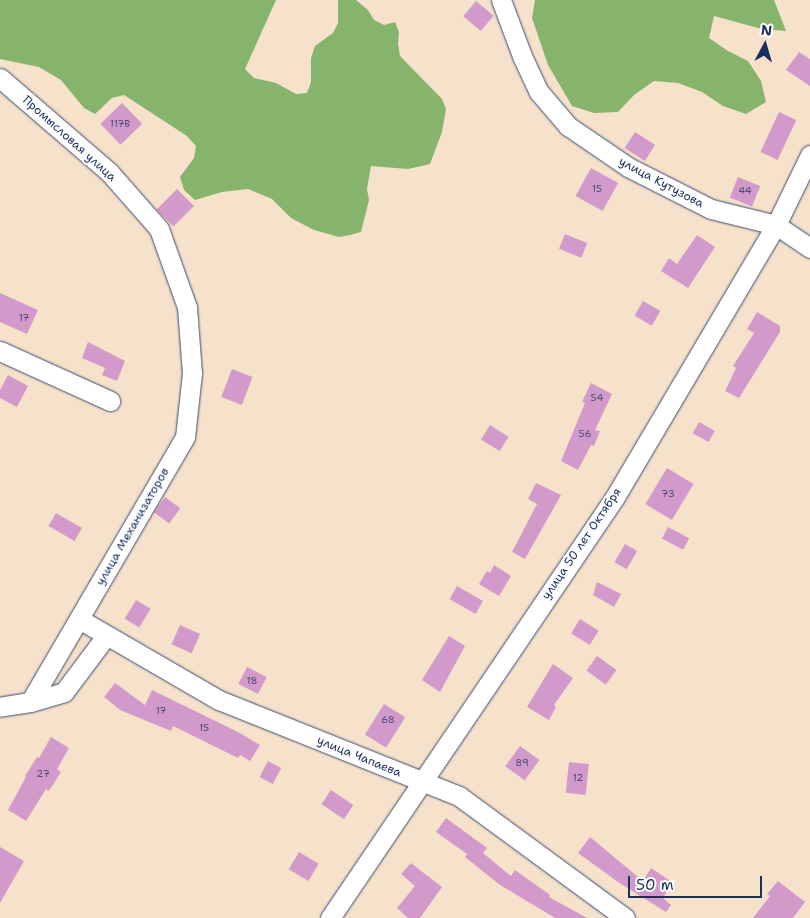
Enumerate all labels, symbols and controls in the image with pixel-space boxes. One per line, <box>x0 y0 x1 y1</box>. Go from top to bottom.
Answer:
north arrow <box>740 20 790 70</box>
text: N <box>760 21 773 40</box>
street label: Промысловая улица <box>19 93 119 185</box>
house number: 117В <box>110 118 130 130</box>
street label: улица Кутузова <box>616 155 706 211</box>
house number: 15 <box>592 183 602 195</box>
house number: 44 <box>738 185 752 197</box>
house number: 17 <box>19 312 29 324</box>
house number: 54 <box>591 392 603 404</box>
house number: 56 <box>579 428 591 440</box>
street label: улица Механизаторов <box>93 466 173 588</box>
street label: улица 50 лет Октября <box>539 485 625 603</box>
house number: 73 <box>661 488 675 500</box>
house number: 18 <box>246 675 258 687</box>
house number: 17 <box>156 705 166 717</box>
house number: 68 <box>381 714 395 726</box>
house number: 15 <box>199 722 209 734</box>
street label: улица Чапаева <box>315 734 403 780</box>
house number: 89 <box>515 757 529 769</box>
house number: 27 <box>36 768 50 780</box>
house number: 12 <box>573 772 583 784</box>
scale bar <box>630 866 764 898</box>
text: 50 m <box>636 875 674 895</box>

